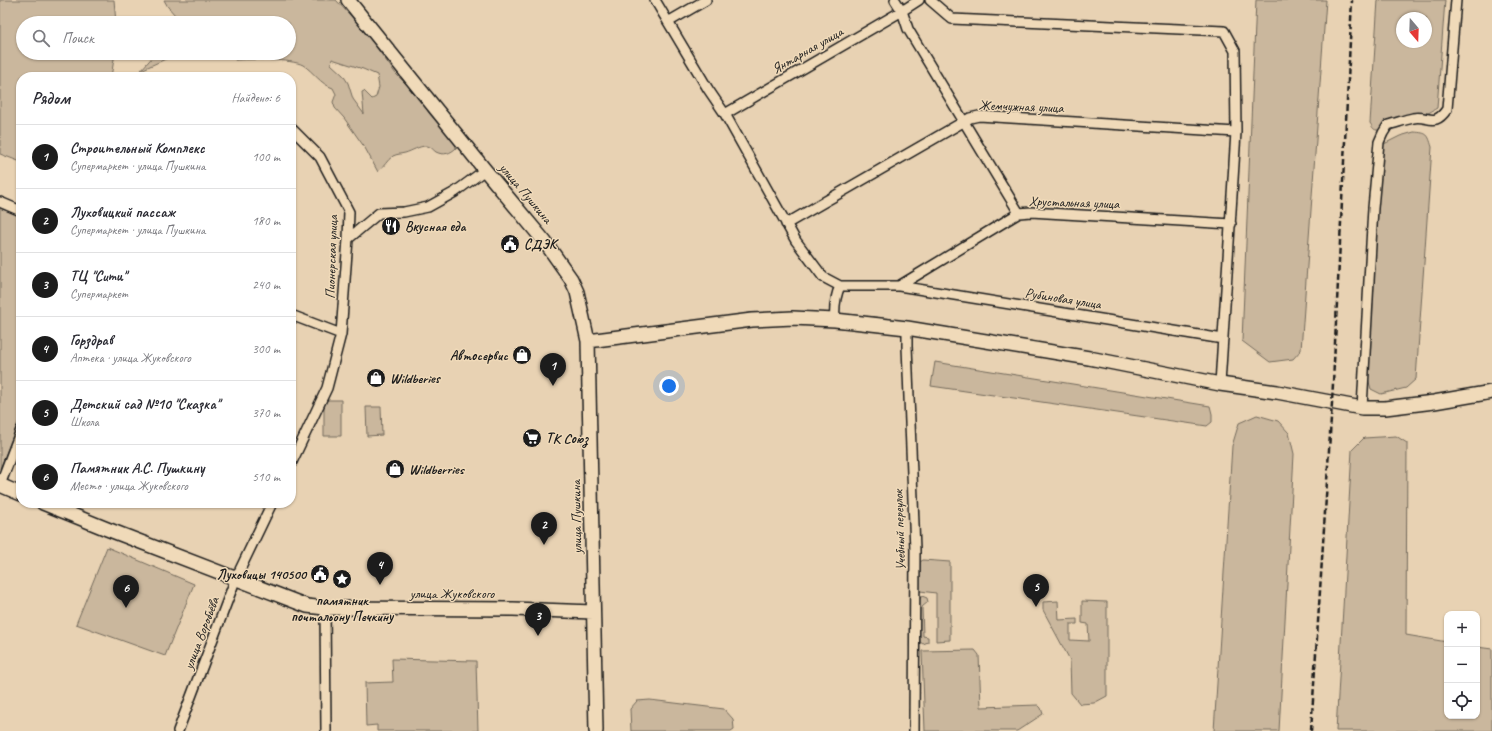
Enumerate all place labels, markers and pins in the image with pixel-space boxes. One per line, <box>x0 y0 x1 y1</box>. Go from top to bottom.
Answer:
restaurant icon: Вкусная еда <box>380 215 402 237</box>
place label: Вкусная еда <box>405 218 467 235</box>
public building icon: СДЭК <box>499 233 521 255</box>
place label: СДЭК <box>524 236 559 253</box>
shop icon: Автосервис <box>511 344 533 366</box>
place label: Автосервис <box>450 347 508 364</box>
pin: 1 <box>540 353 566 386</box>
shop icon: Wildberies <box>365 367 387 389</box>
place label: Wildberies <box>390 370 442 387</box>
supermarket icon: ТК Союз <box>521 427 543 449</box>
place label: ТК Союз <box>546 430 589 448</box>
shop icon: Wildberries <box>384 458 406 480</box>
place label: Wildberries <box>409 461 466 478</box>
pin: 2 <box>531 512 557 545</box>
pin: 4 <box>367 552 393 585</box>
public building icon: Луховицы 140500 <box>309 563 331 585</box>
place label: Луховицы 140500 <box>217 566 308 583</box>
place icon: памятник почтальону Печкину <box>331 568 353 590</box>
pin: 5 <box>1023 574 1049 607</box>
pin: 6 <box>113 575 139 608</box>
place label: памятник почтальону Печкину <box>291 592 394 625</box>
pin: 3 <box>525 603 551 636</box>

